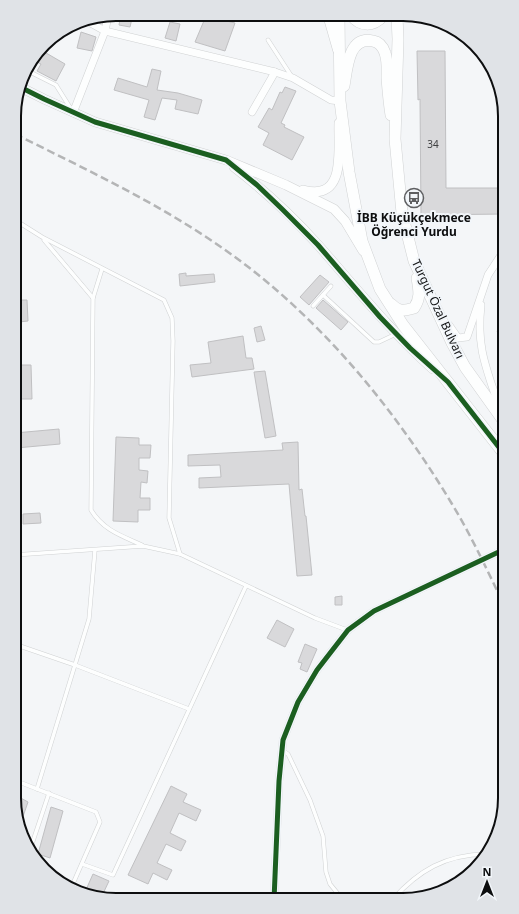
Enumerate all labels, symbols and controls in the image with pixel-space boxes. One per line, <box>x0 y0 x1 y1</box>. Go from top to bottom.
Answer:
house number: 34 <box>427 137 439 151</box>
bus stop icon: İBB Küçükçekmece Öğrenci Yurdu <box>403 187 425 209</box>
place label: İBB Küçükçekmece Öğrenci Yurdu <box>357 209 471 240</box>
street label: Turgut Özal Bulvarı <box>408 256 469 361</box>
north arrow <box>467 862 507 902</box>
text: N <box>483 864 491 879</box>

